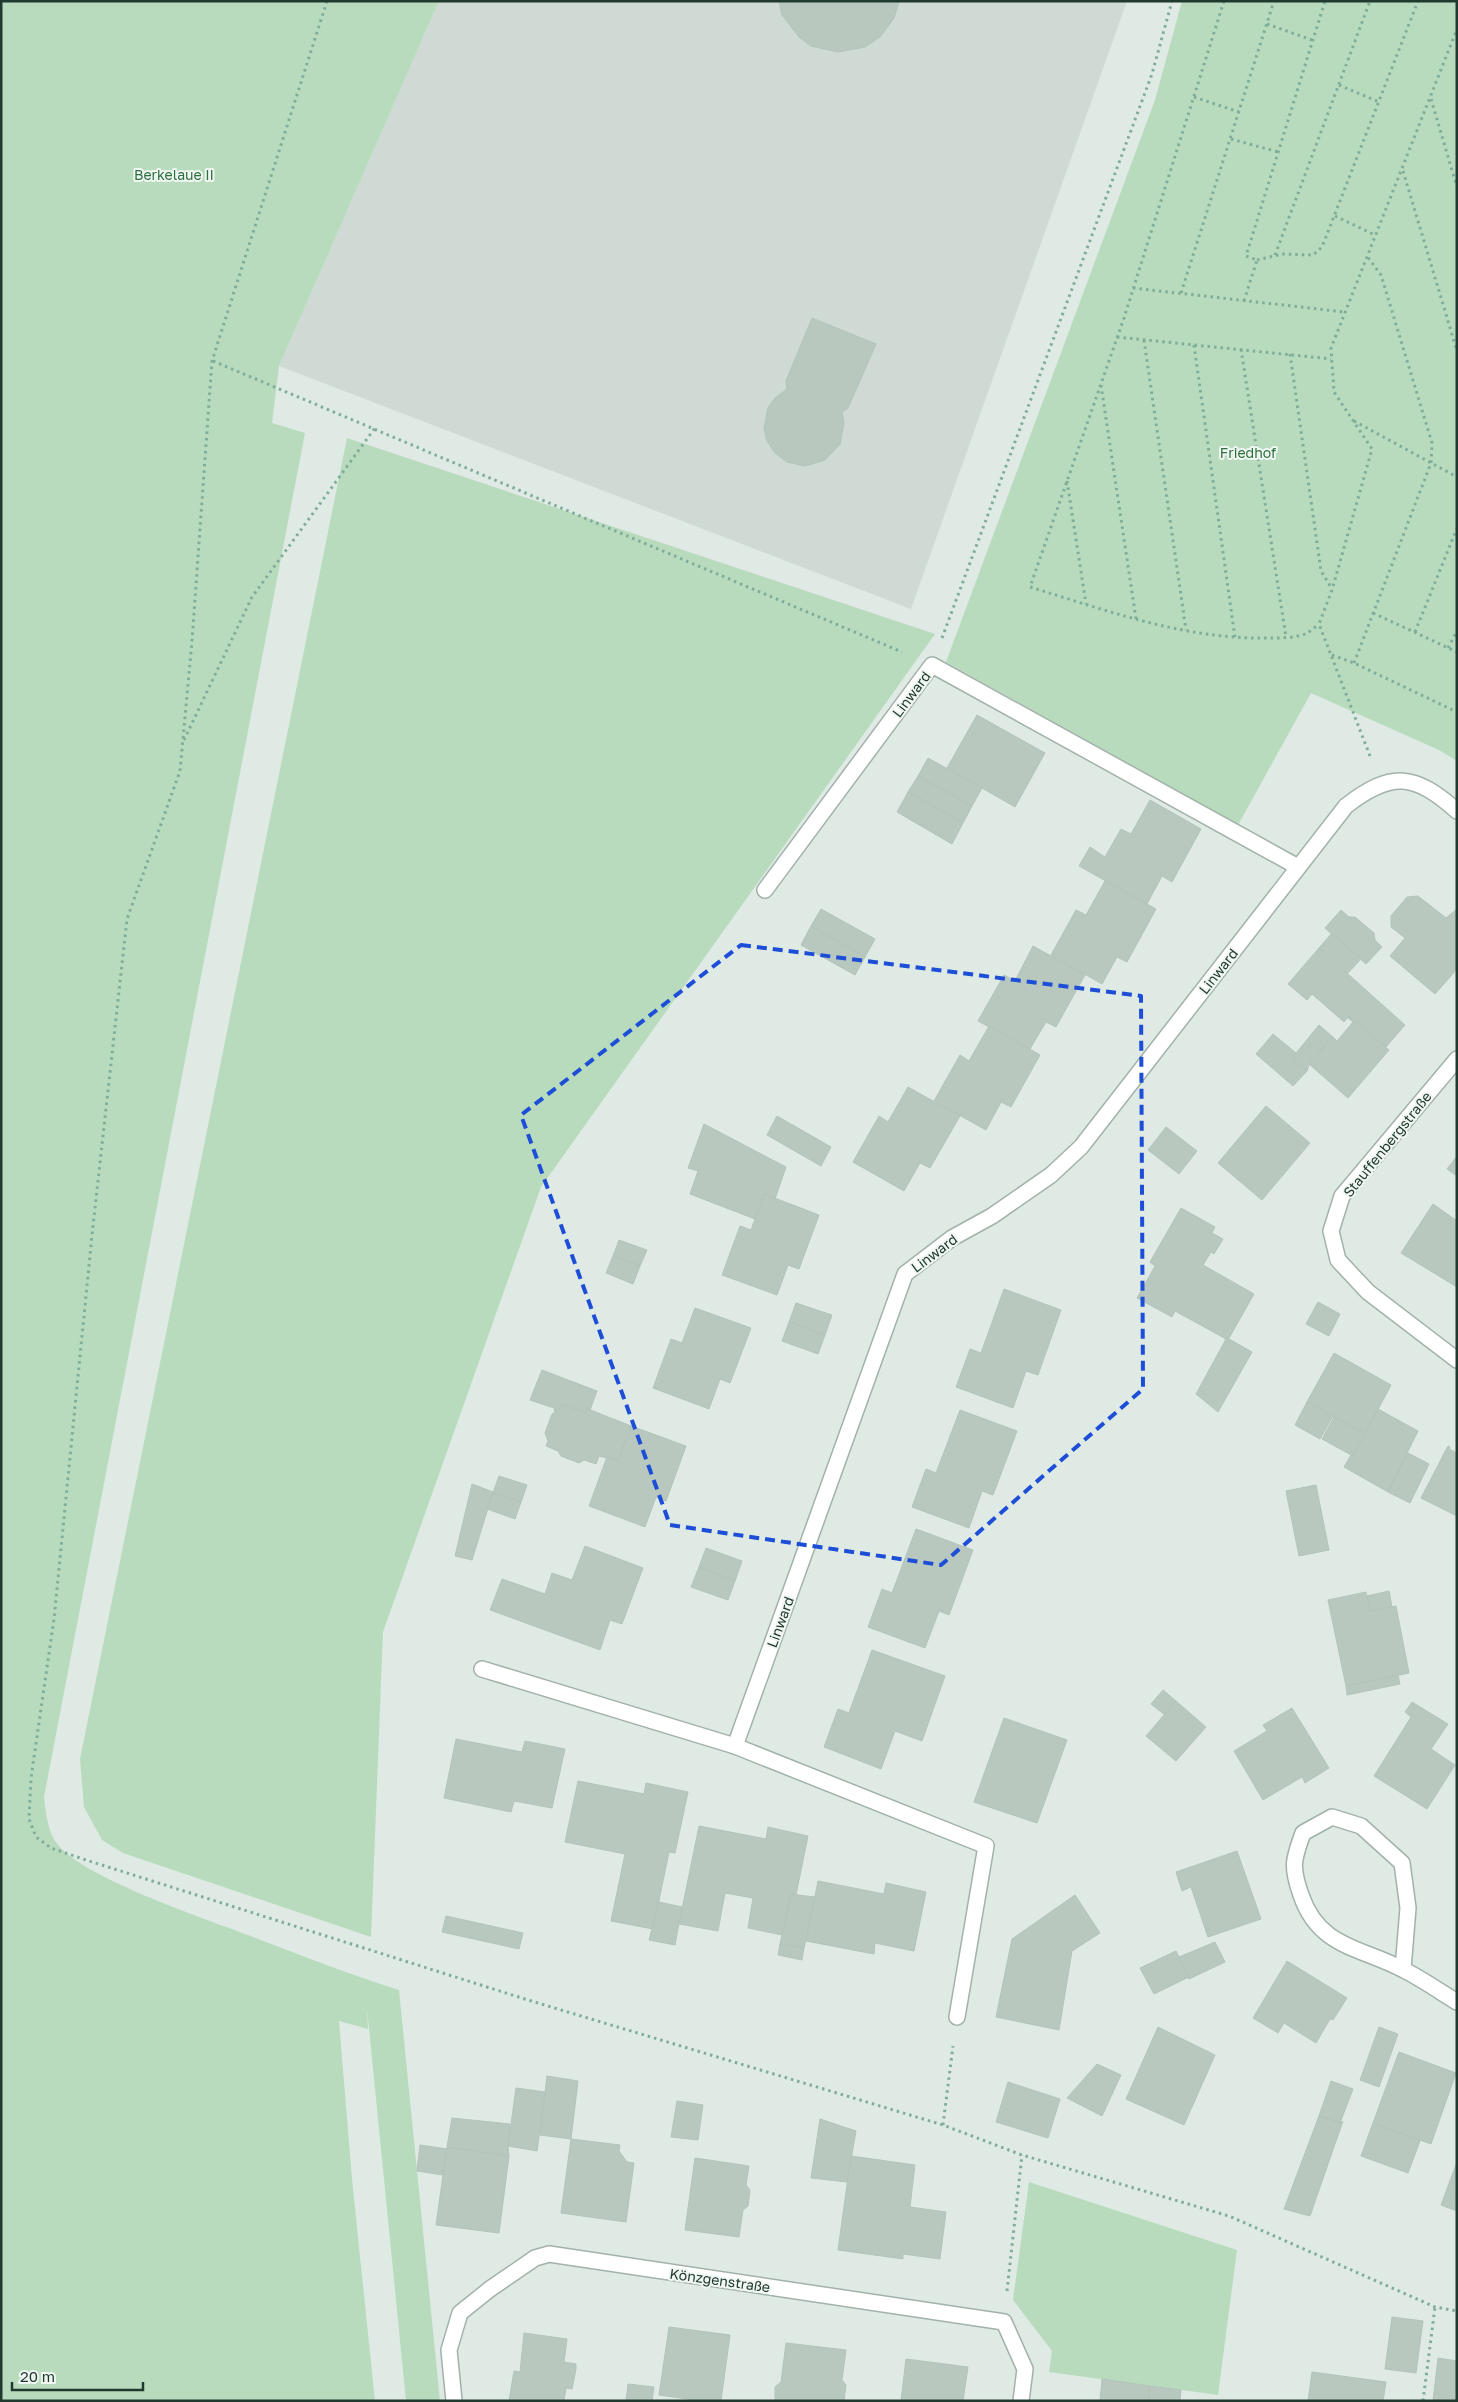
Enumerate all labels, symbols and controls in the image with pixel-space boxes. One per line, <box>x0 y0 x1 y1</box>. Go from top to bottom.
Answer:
park label: Berkelaue II <box>134 166 214 183</box>
park label: Friedhof <box>1220 444 1276 461</box>
street label: Linward <box>888 668 934 720</box>
street label: Linward <box>1195 945 1241 997</box>
street label: Stauffenbergstraße <box>1339 1088 1435 1200</box>
street label: Linward <box>908 1230 960 1276</box>
street label: Linward <box>763 1594 797 1650</box>
street label: Könzgenstraße <box>669 2265 771 2295</box>
scale bar <box>12 2360 144 2392</box>
text: 20 m <box>20 2367 55 2385</box>

